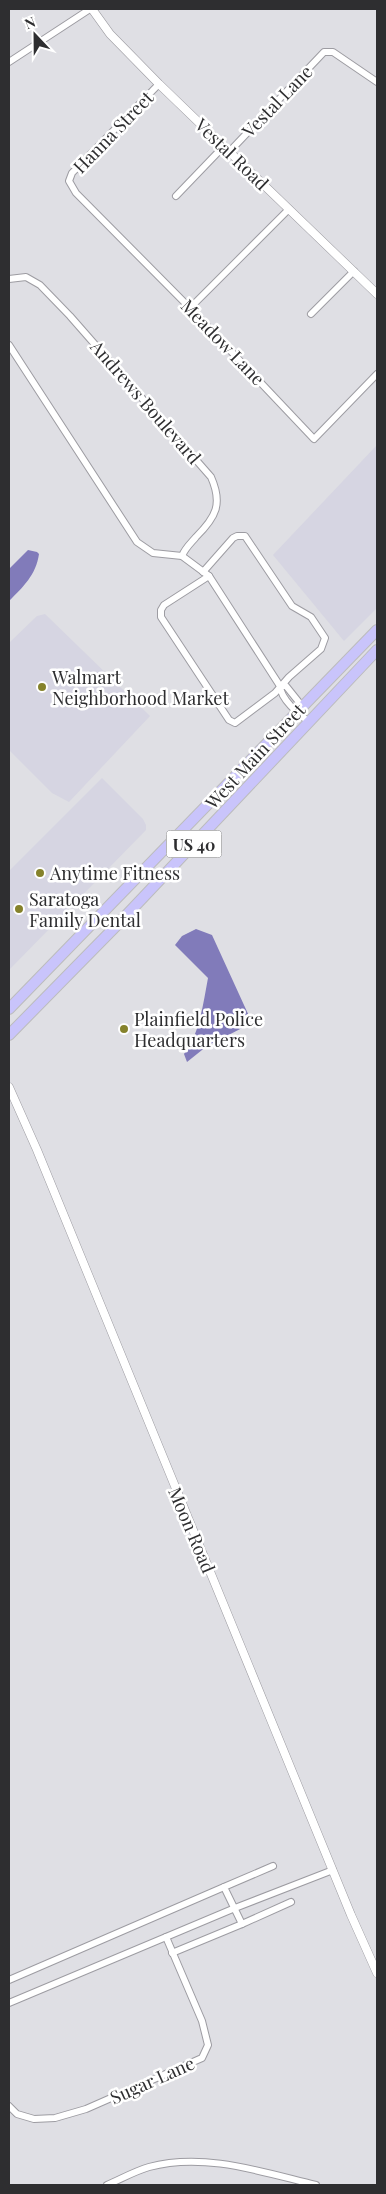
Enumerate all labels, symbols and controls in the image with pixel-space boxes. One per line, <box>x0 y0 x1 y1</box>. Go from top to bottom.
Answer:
north arrow <box>10 10 60 60</box>
text: N <box>22 12 38 33</box>
street label: Vestal Lane <box>236 60 318 143</box>
street label: Hanna Street <box>68 85 159 178</box>
street label: Vestal Road <box>189 112 274 195</box>
street label: Meadow Lane <box>176 294 270 390</box>
street label: Andrews Boulevard <box>85 334 207 469</box>
place label: Walmart Neighborhood Market <box>51 665 229 710</box>
marker: Walmart Neighborhood Market <box>36 681 48 693</box>
street label: West Main Street <box>199 698 311 815</box>
road number: US 40 <box>166 831 222 858</box>
place label: Anytime Fitness <box>49 861 180 885</box>
marker: Anytime Fitness <box>34 867 46 879</box>
place label: Saratoga Family Dental <box>29 887 141 932</box>
marker: Saratoga Family Dental <box>13 903 25 915</box>
place label: Plainfield Police Headquarters <box>134 1007 263 1052</box>
marker: Plainfield Police Headquarters <box>118 1023 130 1035</box>
street label: Moon Road <box>163 1483 221 1577</box>
street label: Sugar Lane <box>106 2051 198 2109</box>

